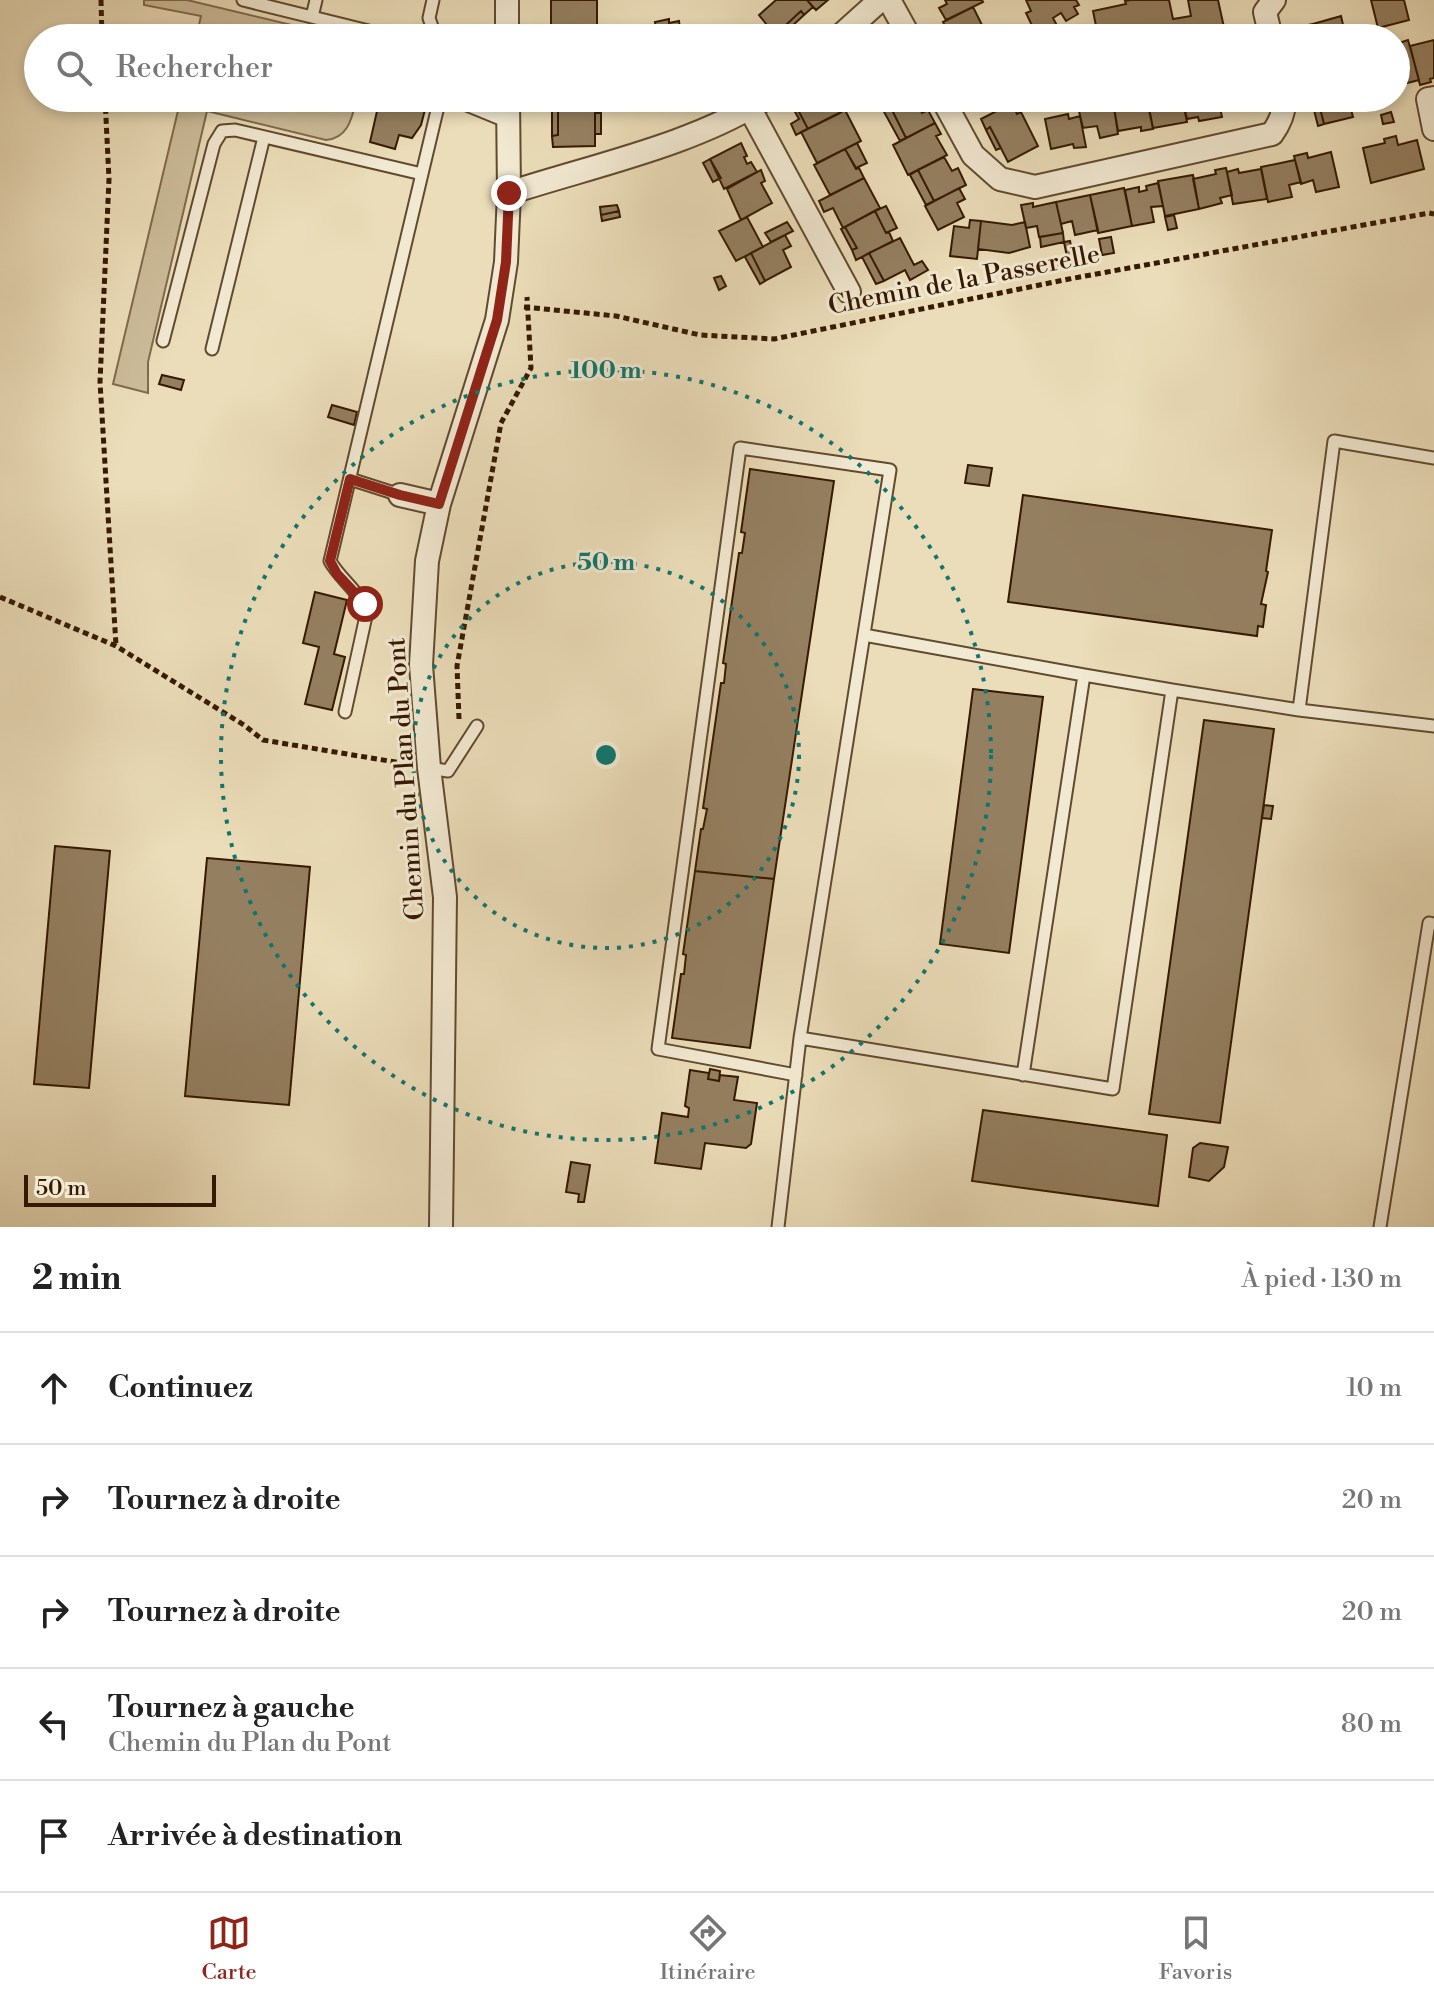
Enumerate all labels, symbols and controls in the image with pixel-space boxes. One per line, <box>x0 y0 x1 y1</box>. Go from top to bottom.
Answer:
search box <box>24 24 1410 112</box>
icon: search <box>52 46 96 90</box>
text: Rechercher <box>116 49 273 87</box>
route end <box>491 175 527 211</box>
street label: Chemin de la Passerelle <box>825 238 1103 322</box>
text: 100 m <box>570 356 642 386</box>
text: 50 m <box>577 548 635 578</box>
route start <box>347 586 383 622</box>
street label: Chemin du Plan du Pont <box>380 637 432 921</box>
centre of rings <box>592 741 620 769</box>
scale bar <box>24 1171 216 1207</box>
text: 50 m <box>36 1175 87 1202</box>
text: 2 min <box>32 1258 121 1300</box>
text: À pied · 130 m <box>1241 1263 1402 1295</box>
icon: ahead <box>32 1366 76 1410</box>
text: Continuez <box>108 1369 253 1407</box>
text: 10 m <box>1346 1372 1402 1404</box>
icon: right <box>32 1478 76 1522</box>
text: Tournez à droite <box>108 1481 341 1519</box>
text: 20 m <box>1342 1484 1402 1516</box>
icon: right <box>32 1590 76 1634</box>
text: Tournez à droite <box>108 1593 341 1631</box>
text: 20 m <box>1342 1596 1402 1628</box>
text: Tournez à gauche <box>108 1689 355 1727</box>
icon: left <box>32 1702 76 1746</box>
text: 80 m <box>1341 1708 1402 1740</box>
text: Chemin du Plan du Pont <box>108 1727 391 1759</box>
icon: arrive <box>32 1814 76 1858</box>
text: Arrivée à destination <box>108 1817 402 1855</box>
tab: Carte <box>202 1911 257 1986</box>
tab: Itinéraire <box>660 1911 756 1986</box>
tab: Favoris <box>1159 1911 1232 1986</box>

